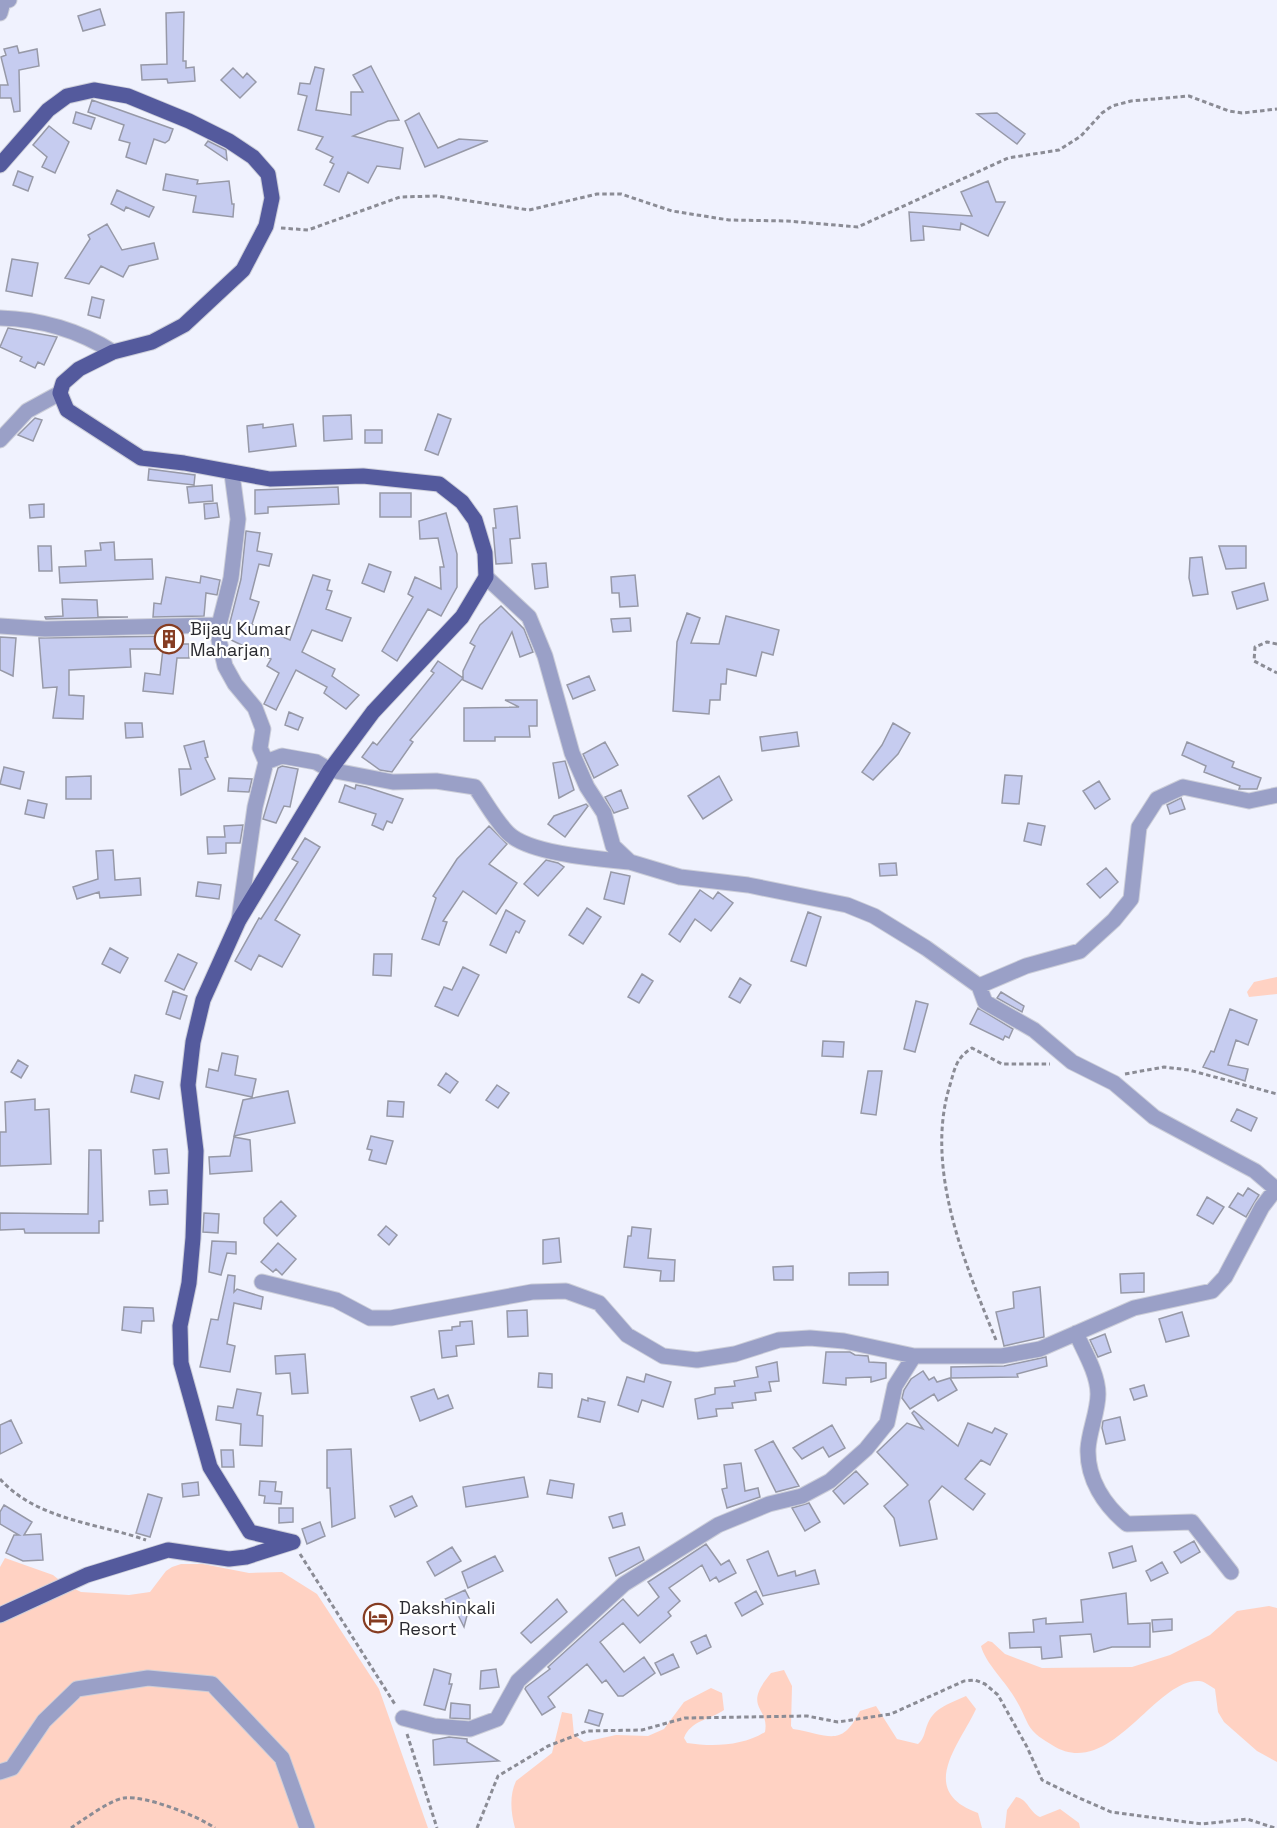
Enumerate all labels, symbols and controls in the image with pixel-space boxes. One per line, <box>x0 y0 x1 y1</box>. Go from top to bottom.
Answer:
place label: Bijay Kumar Maharjan <box>190 617 291 661</box>
building icon: Bijay Kumar Maharjan <box>153 623 185 655</box>
place label: Dakshinkali Resort <box>399 1596 495 1640</box>
hotel icon: Dakshinkali Resort <box>362 1602 394 1634</box>

